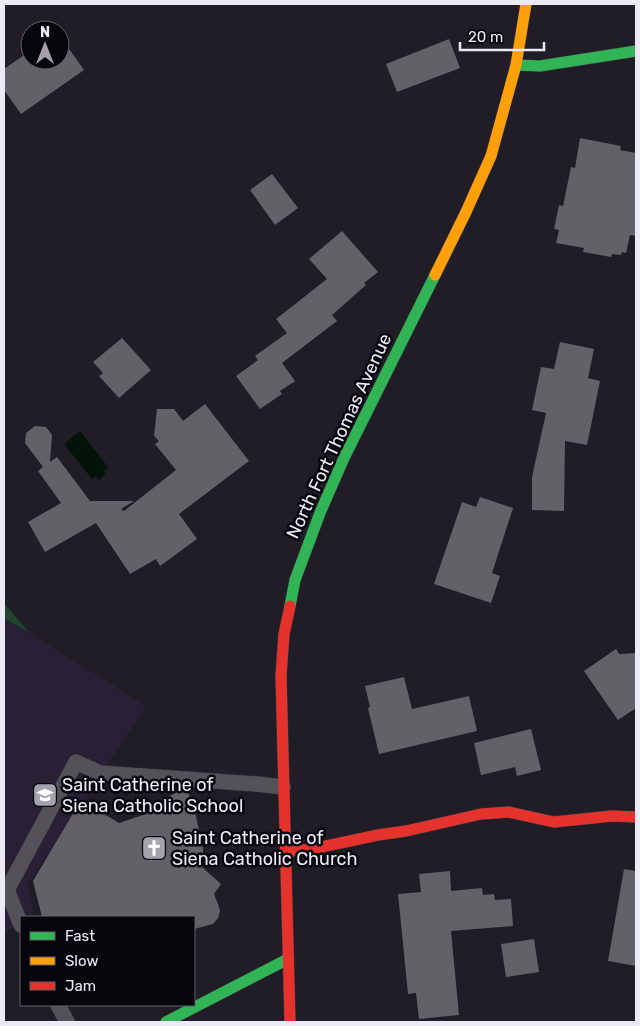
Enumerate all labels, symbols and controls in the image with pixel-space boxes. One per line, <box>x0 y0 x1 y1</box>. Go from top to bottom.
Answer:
north arrow <box>20 20 70 70</box>
scale bar <box>460 20 544 52</box>
text: N <box>40 24 50 41</box>
text: 20 m <box>468 28 503 46</box>
street label: North Fort Thomas Avenue <box>282 330 396 542</box>
place label: Saint Catherine of Siena Catholic School <box>62 774 243 817</box>
school or university icon: Saint Catherine of Siena Catholic School <box>32 782 58 808</box>
place label: Saint Catherine of Siena Catholic Church <box>172 827 357 870</box>
church icon: Saint Catherine of Siena Catholic Church <box>141 835 167 861</box>
legend <box>20 916 195 1006</box>
text: Fast <box>65 927 95 945</box>
text: Slow <box>65 952 98 970</box>
text: Jam <box>65 977 96 995</box>

